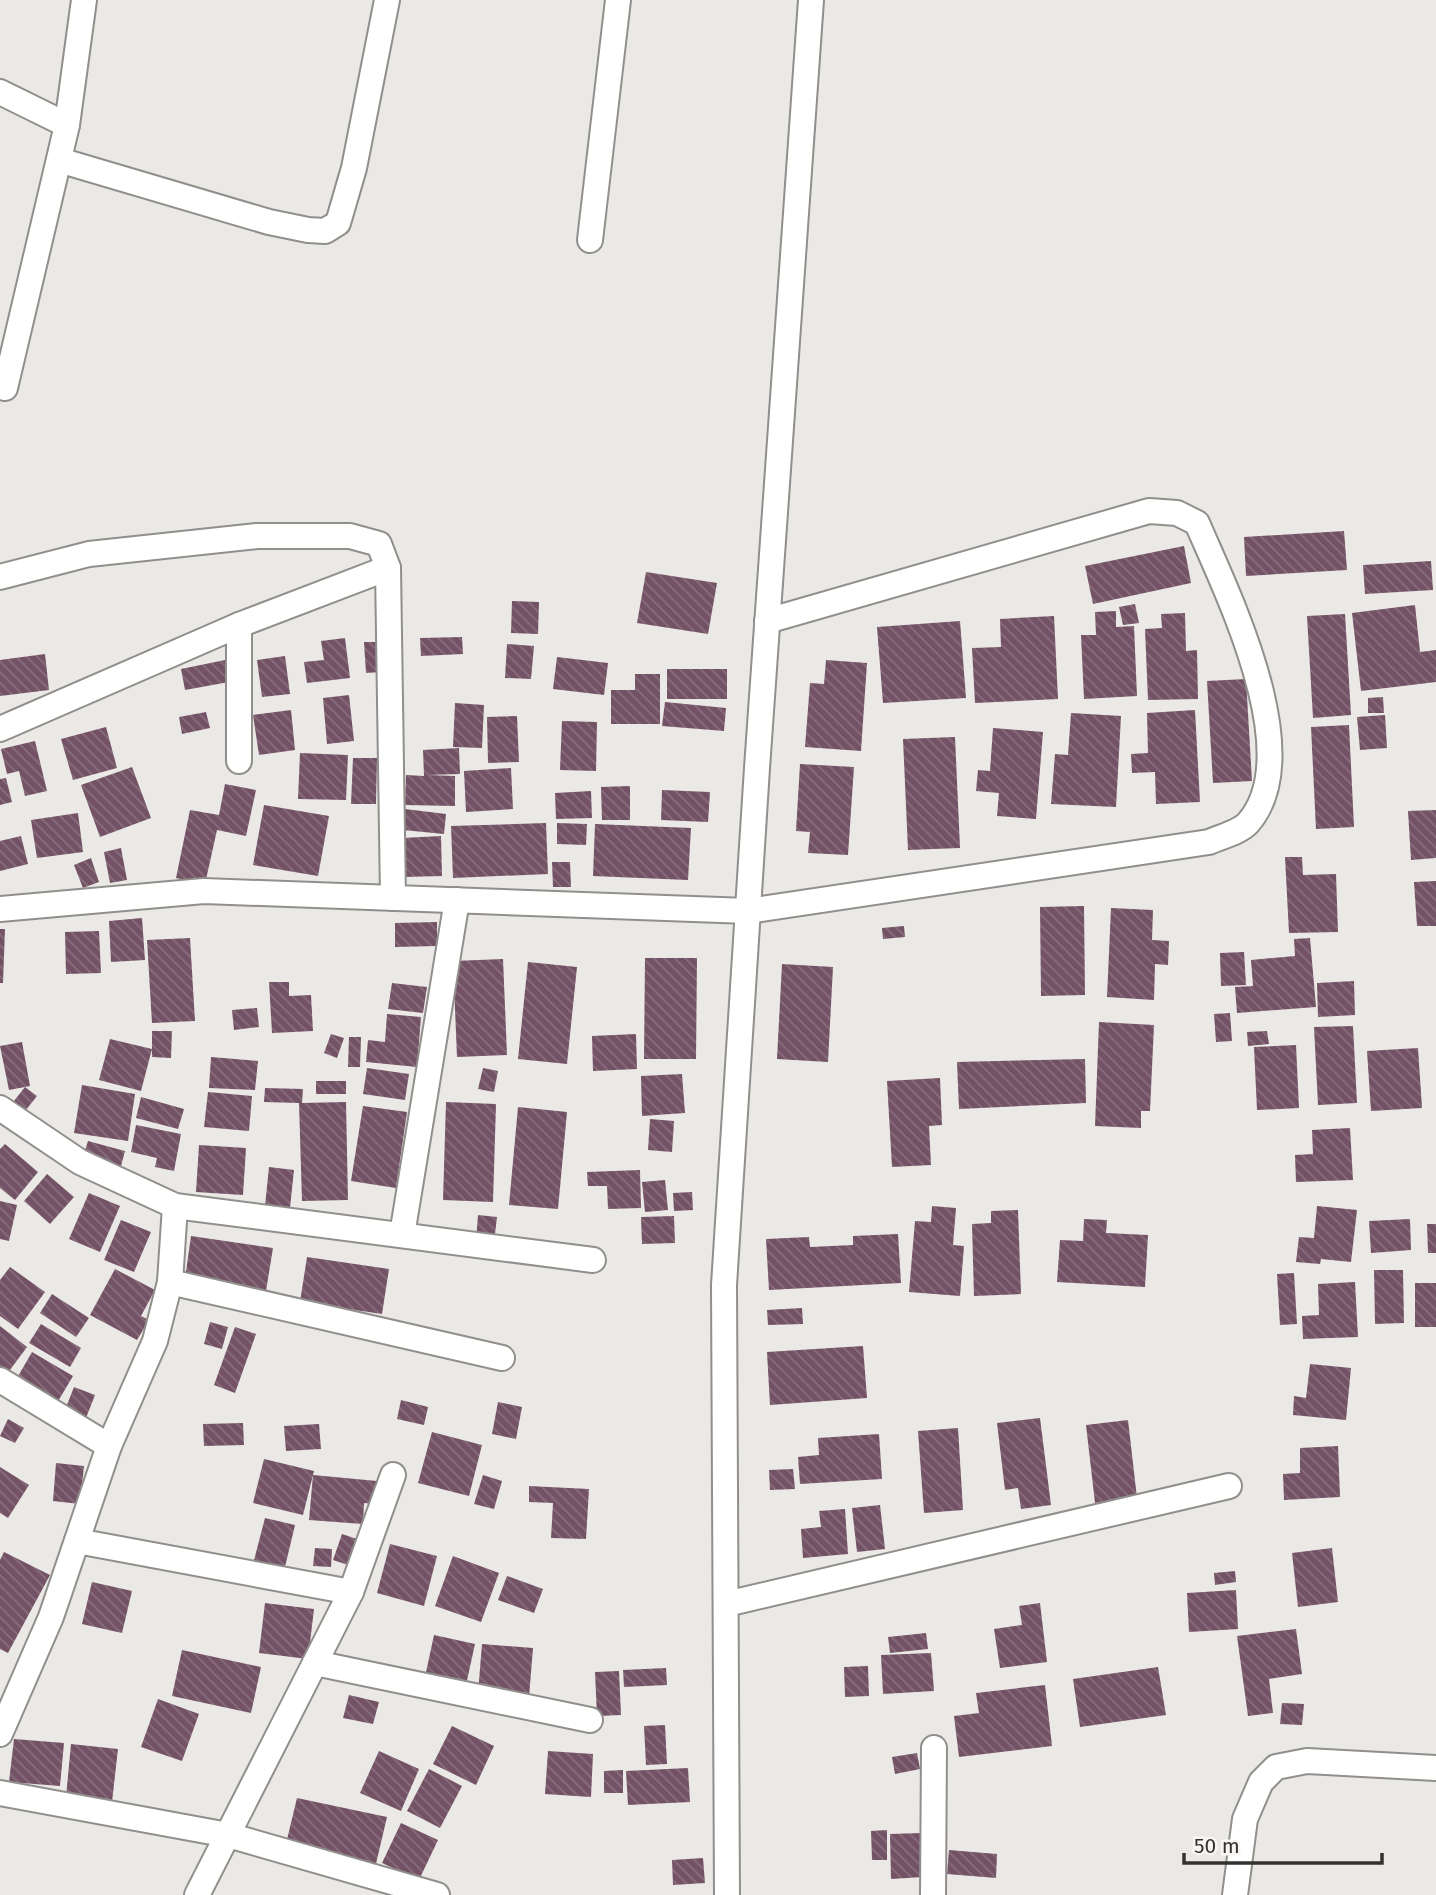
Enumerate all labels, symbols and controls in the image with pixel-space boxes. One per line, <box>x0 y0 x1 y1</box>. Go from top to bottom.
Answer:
scale bar <box>1184 1822 1382 1866</box>
text: 50 m <box>1194 1833 1240 1859</box>

